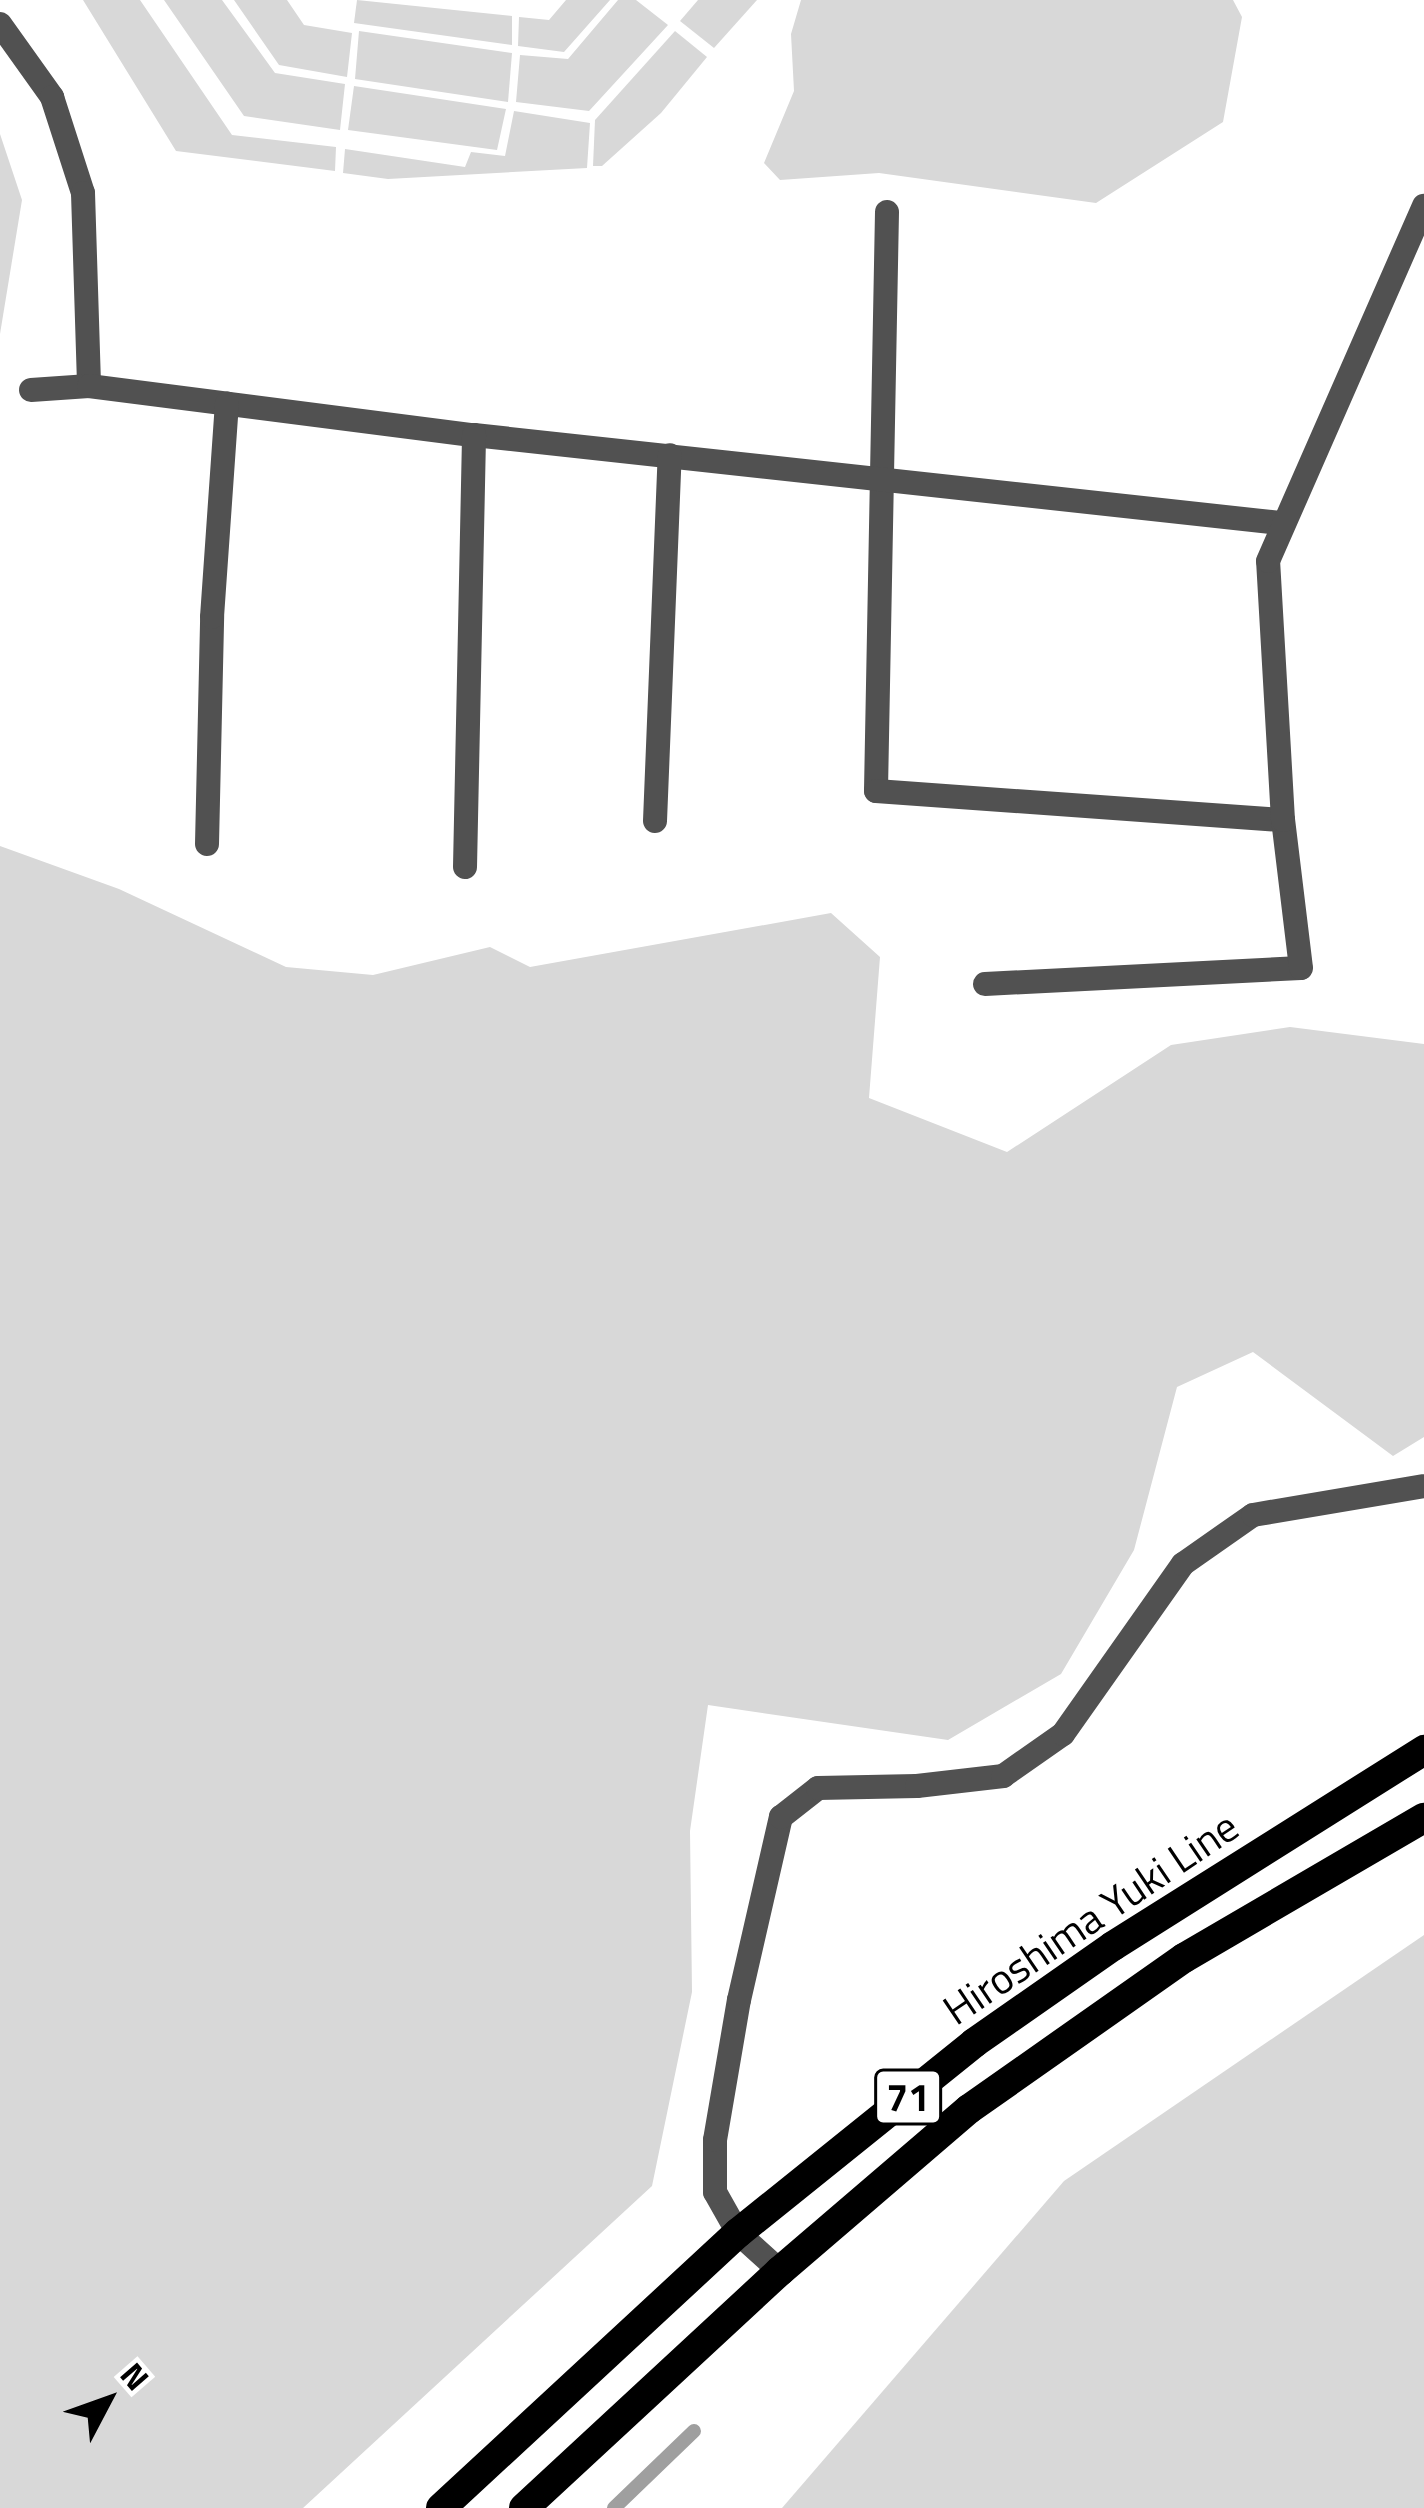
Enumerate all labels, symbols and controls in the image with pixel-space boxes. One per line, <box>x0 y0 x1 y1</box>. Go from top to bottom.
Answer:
street label: Hiroshima Yuki Line <box>933 1800 1247 2034</box>
road number: 71 <box>872 2064 944 2130</box>
north arrow <box>48 2340 168 2460</box>
text: N <box>109 2351 162 2401</box>

